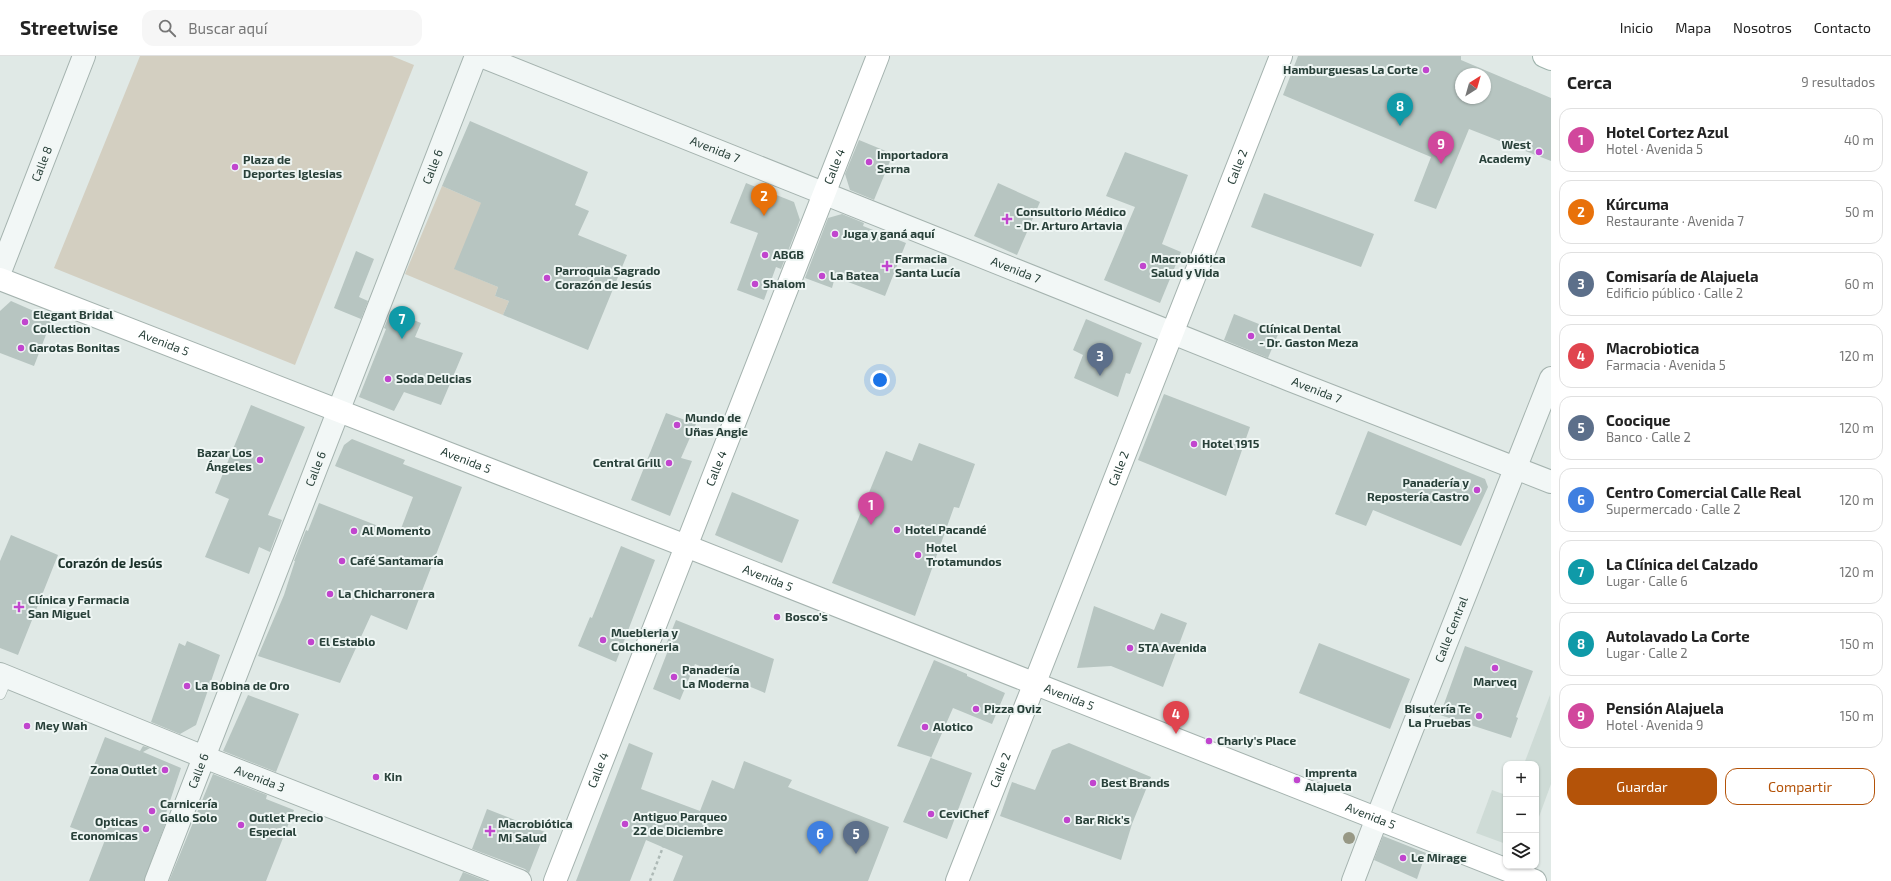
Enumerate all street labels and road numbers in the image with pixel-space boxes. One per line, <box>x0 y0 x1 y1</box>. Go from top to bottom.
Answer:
street label: Avenida 7 <box>688 133 742 165</box>
street label: Calle 8 <box>28 144 54 183</box>
street label: Calle 6 <box>419 147 445 186</box>
street label: Calle 4 <box>820 147 847 186</box>
street label: Calle 2 <box>1223 147 1250 186</box>
street label: Avenida 7 <box>989 253 1043 285</box>
street label: Avenida 5 <box>137 326 191 358</box>
street label: Avenida 7 <box>1290 373 1344 405</box>
street label: Avenida 5 <box>439 443 493 475</box>
street label: Calle 4 <box>702 448 729 488</box>
street label: Calle 6 <box>302 449 328 488</box>
street label: Calle 2 <box>1105 449 1131 488</box>
street label: Avenida 5 <box>741 561 795 593</box>
street label: Calle Central <box>1431 594 1470 664</box>
street label: Avenida 5 <box>1042 680 1097 712</box>
street label: Calle 4 <box>584 750 611 790</box>
street label: Calle 2 <box>986 750 1013 789</box>
street label: Calle 6 <box>185 751 211 790</box>
street label: Avenida 3 <box>233 762 287 794</box>
street label: Avenida 5 <box>1344 799 1398 831</box>

